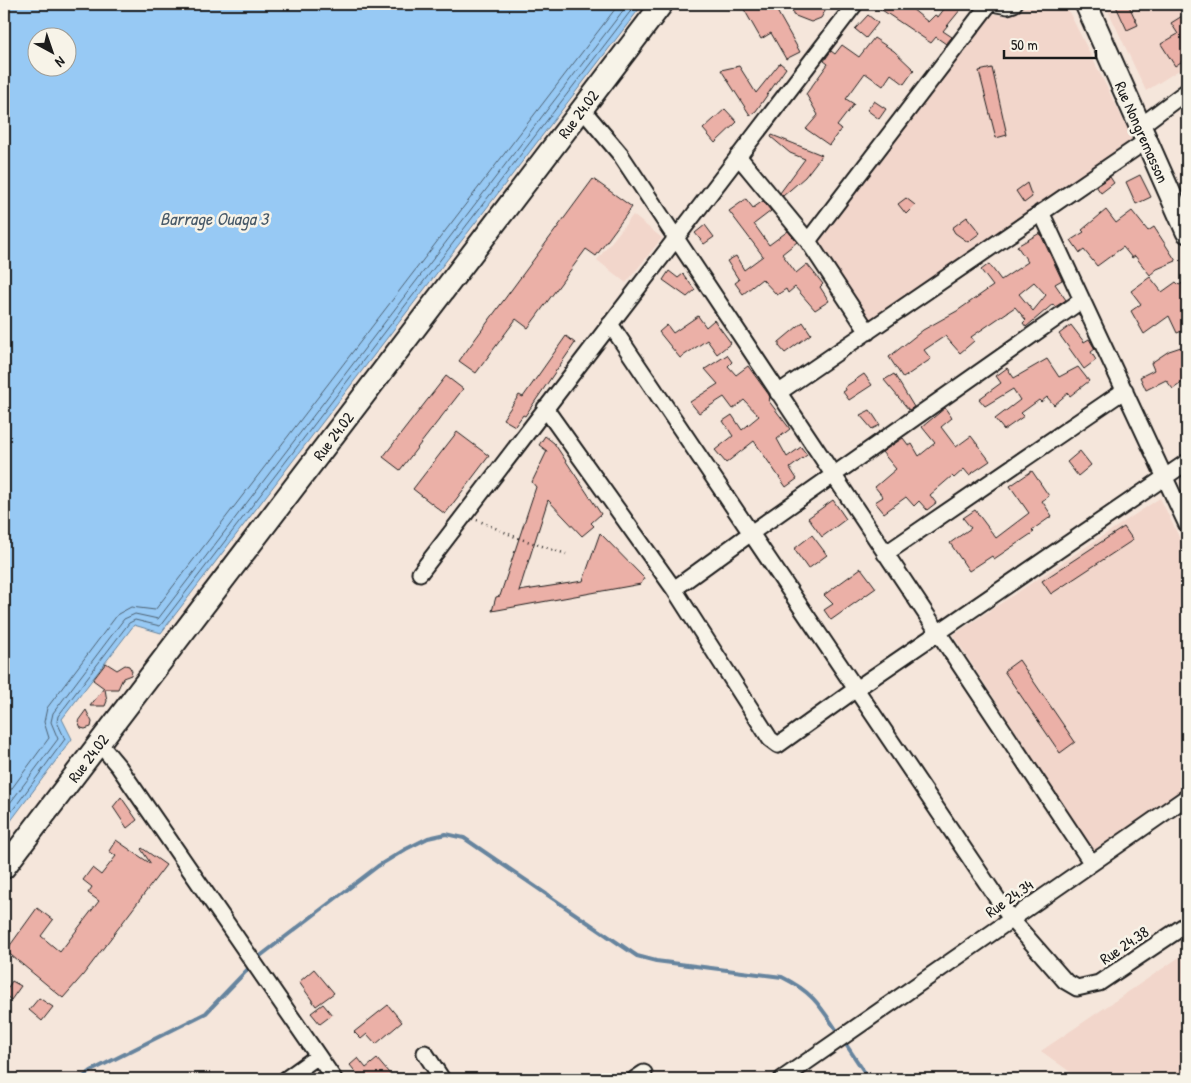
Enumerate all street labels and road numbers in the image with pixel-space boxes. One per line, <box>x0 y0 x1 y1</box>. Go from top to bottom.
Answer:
street label: Rue Nongremasson <box>1110 78 1174 186</box>
street label: Rue 24.02 <box>553 85 604 143</box>
street label: Rue 24.02 <box>308 407 359 465</box>
street label: Rue 24.02 <box>63 729 114 787</box>
street label: Rue 24.34 <box>981 874 1037 922</box>
street label: Rue 24.38 <box>1095 921 1153 969</box>

